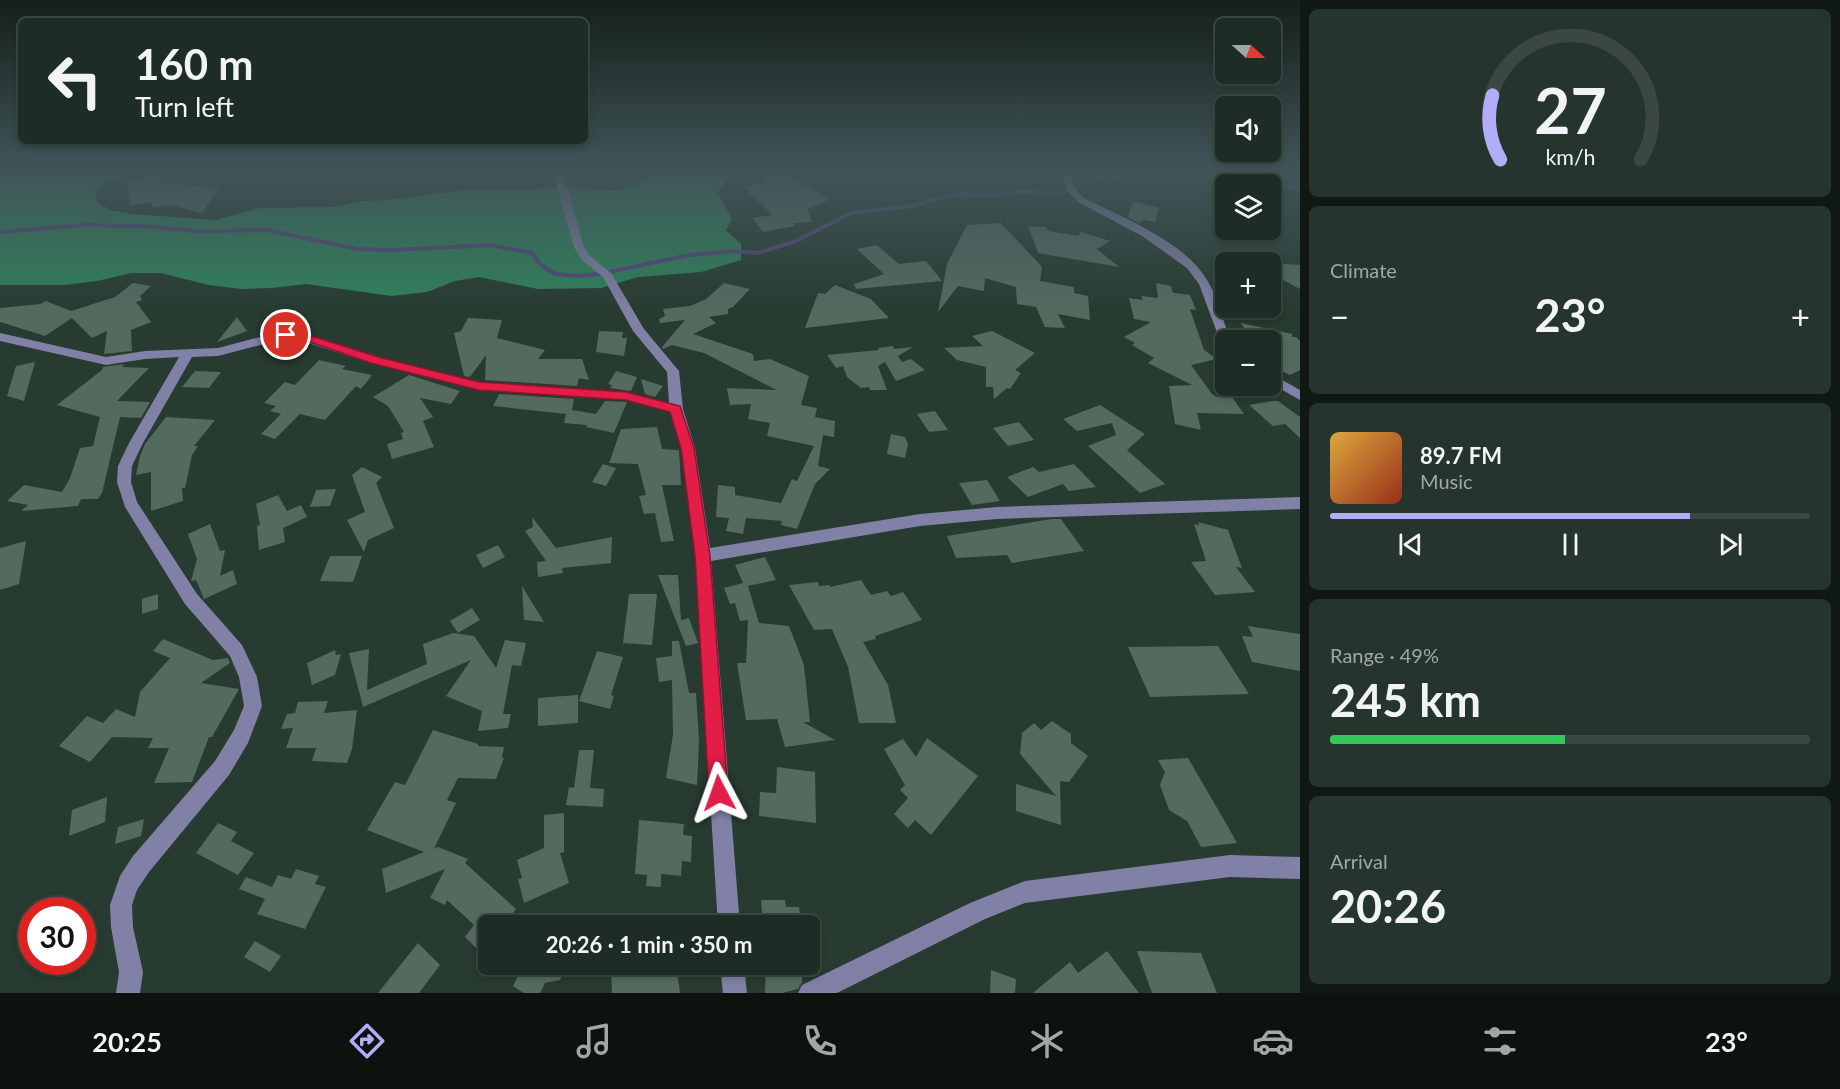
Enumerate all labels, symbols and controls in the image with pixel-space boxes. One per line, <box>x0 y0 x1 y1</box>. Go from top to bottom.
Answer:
north arrow <box>1215 18 1281 84</box>
map controls <box>1215 18 1281 396</box>
text: 160 m <box>135 39 253 89</box>
icon: left <box>36 42 114 120</box>
text: 27 <box>1534 72 1606 147</box>
text: Turn left <box>135 90 234 123</box>
button: sound <box>1215 96 1281 162</box>
text: km/h <box>1545 144 1595 170</box>
button: layers <box>1215 174 1281 240</box>
button: + <box>1215 252 1281 318</box>
text: Climate <box>1330 258 1397 282</box>
text: 23° <box>1535 288 1605 342</box>
text: − <box>1330 296 1349 336</box>
text: + <box>1791 296 1810 336</box>
pin <box>260 309 311 360</box>
icon: arrive <box>269 318 302 351</box>
button: − <box>1215 330 1281 396</box>
text: 89.7 FM <box>1420 442 1502 469</box>
text: Music <box>1420 469 1473 493</box>
icon: previous <box>1394 528 1427 561</box>
icon: pause <box>1554 528 1587 561</box>
icon: next <box>1714 528 1747 561</box>
text: Range · 49% <box>1330 643 1439 667</box>
text: 245 km <box>1330 673 1481 727</box>
position arrow <box>687 761 751 825</box>
text: Arrival <box>1330 849 1388 873</box>
text: 20:26 <box>1330 879 1446 933</box>
speed limit sign: 30 <box>18 897 96 975</box>
text: 20:26 · 1 min · 350 m <box>546 931 752 958</box>
icon: directions <box>346 1020 388 1062</box>
icon: music <box>573 1020 615 1062</box>
icon: phone <box>799 1020 841 1062</box>
icon: climate <box>1026 1020 1068 1062</box>
icon: car <box>1252 1020 1294 1062</box>
icon: filters <box>1479 1020 1521 1062</box>
text: 20:25 <box>92 1025 162 1058</box>
text: 23° <box>1705 1025 1748 1058</box>

